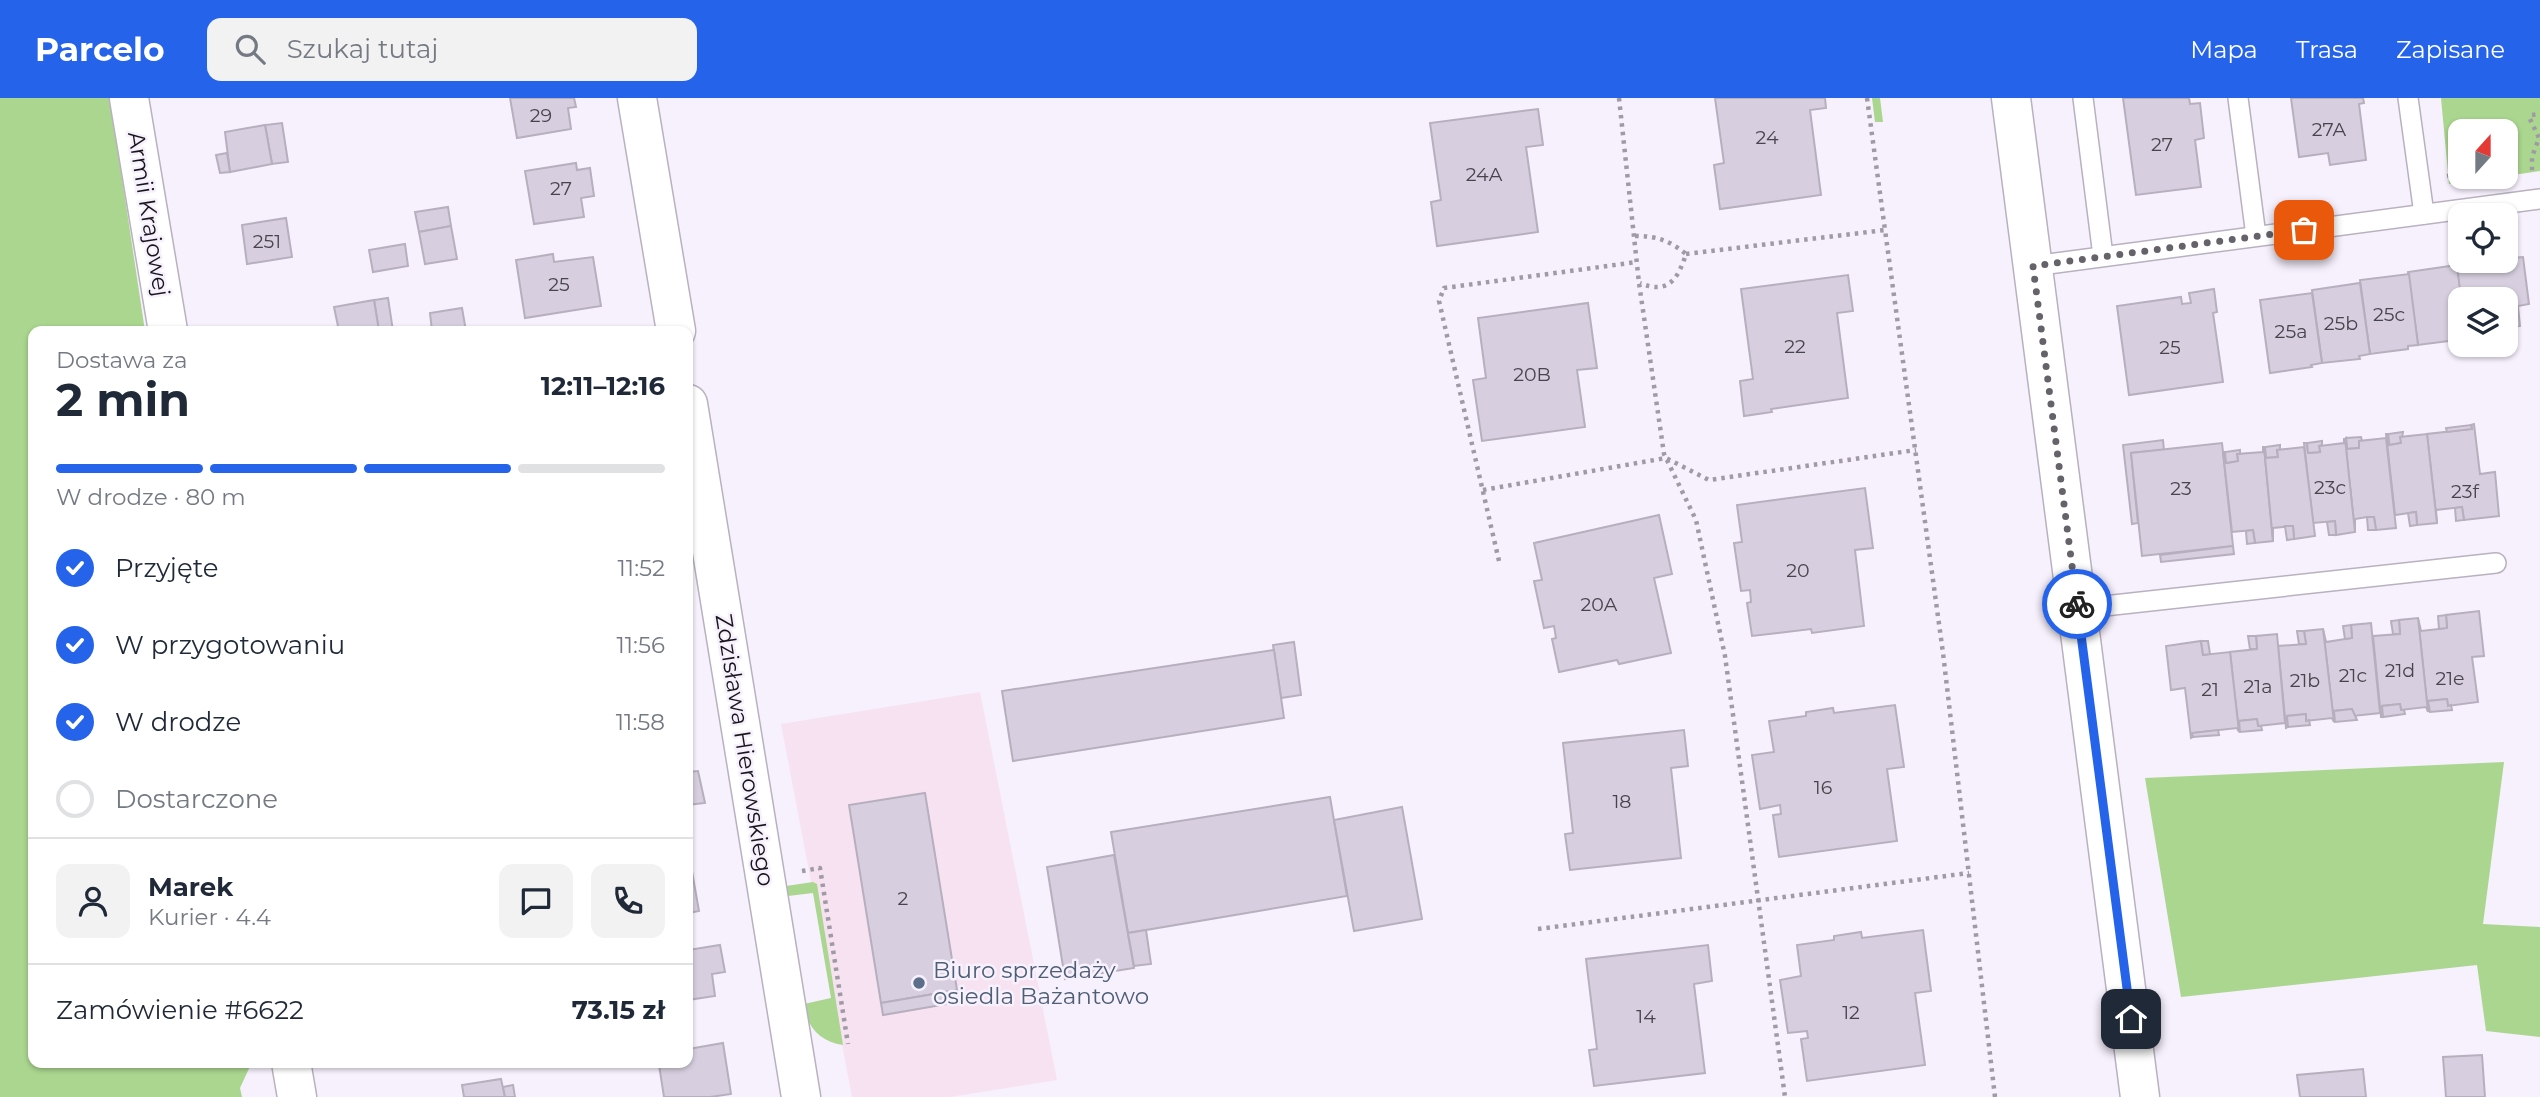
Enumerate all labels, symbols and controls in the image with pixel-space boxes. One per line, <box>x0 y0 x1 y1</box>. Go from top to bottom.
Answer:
search box <box>207 18 697 81</box>
text: Parcelo <box>35 29 165 69</box>
icon: search <box>231 30 269 68</box>
text: Szukaj tutaj <box>287 33 438 65</box>
text: Mapa <box>2190 35 2258 64</box>
text: Trasa <box>2296 35 2358 64</box>
text: Zapisane <box>2396 35 2505 64</box>
house number: 29 <box>530 104 552 127</box>
house number: 27A <box>2312 118 2347 141</box>
north arrow <box>2448 119 2518 189</box>
map controls <box>2448 119 2518 357</box>
house number: 24 <box>1756 126 1779 149</box>
street label: Armii Krajowej <box>122 130 176 298</box>
house number: 27 <box>2151 133 2173 156</box>
house number: 24A <box>1466 163 1503 186</box>
house number: 27 <box>550 177 572 200</box>
pin <box>2274 200 2334 260</box>
button: locate <box>2448 203 2518 273</box>
icon: bag <box>2285 211 2323 249</box>
house number: 251 <box>253 230 281 253</box>
house number: 25 <box>548 273 570 296</box>
button: layers <box>2448 287 2518 357</box>
house number: 25c <box>2373 303 2405 326</box>
house number: 25b <box>2324 312 2358 335</box>
house number: 25a <box>2275 320 2307 343</box>
house number: 22 <box>1784 335 1806 358</box>
house number: 25 <box>2159 336 2181 359</box>
text: Dostawa za <box>56 346 188 374</box>
house number: 20B <box>1513 363 1551 386</box>
text: 12:11–12:16 <box>541 370 665 402</box>
text: 2 min <box>56 371 190 428</box>
house number: 23c <box>2314 476 2346 499</box>
house number: 23 <box>2170 477 2192 500</box>
house number: 23f <box>2451 480 2481 503</box>
text: W drodze · 80 m <box>56 483 246 511</box>
icon: check <box>56 549 94 587</box>
text: Przyjęte <box>115 552 218 584</box>
text: 11:52 <box>618 554 665 582</box>
house number: 20 <box>1786 559 1810 582</box>
courier <box>2042 569 2112 639</box>
icon: bike <box>2058 585 2096 623</box>
house number: 20A <box>1581 593 1618 616</box>
street label: Zdzisława Hierowskiego <box>710 612 780 888</box>
icon: check <box>56 626 94 664</box>
text: W przygotowaniu <box>115 629 345 661</box>
text: 11:56 <box>616 631 665 659</box>
house number: 21d <box>2385 659 2415 682</box>
house number: 21c <box>2339 664 2367 687</box>
house number: 21e <box>2435 667 2465 690</box>
house number: 21b <box>2290 669 2320 692</box>
house number: 21a <box>2244 675 2272 698</box>
house number: 21 <box>2201 678 2219 701</box>
icon: check <box>56 703 94 741</box>
text: W drodze <box>115 706 241 738</box>
text: 11:58 <box>616 708 665 736</box>
house number: 16 <box>1814 776 1832 799</box>
text: Dostarczone <box>115 783 278 815</box>
house number: 18 <box>1613 790 1631 813</box>
button: person <box>56 864 130 938</box>
button: chat <box>499 864 573 938</box>
button: phone <box>591 864 665 938</box>
text: Marek <box>148 871 233 903</box>
house number: 2 <box>898 887 909 910</box>
text: Kurier · 4.4 <box>148 903 271 931</box>
place label: Biuro sprzedaży osiedla Bażantowo <box>933 956 1149 1010</box>
marker: Biuro sprzedaży osiedla Bażantowo <box>911 975 927 991</box>
pin <box>2101 989 2161 1049</box>
text: Zamówienie #6622 <box>56 994 304 1026</box>
text: 73.15 zł <box>572 994 665 1026</box>
icon: home <box>2112 1000 2150 1038</box>
house number: 12 <box>1842 1001 1860 1024</box>
house number: 14 <box>1636 1005 1656 1028</box>

